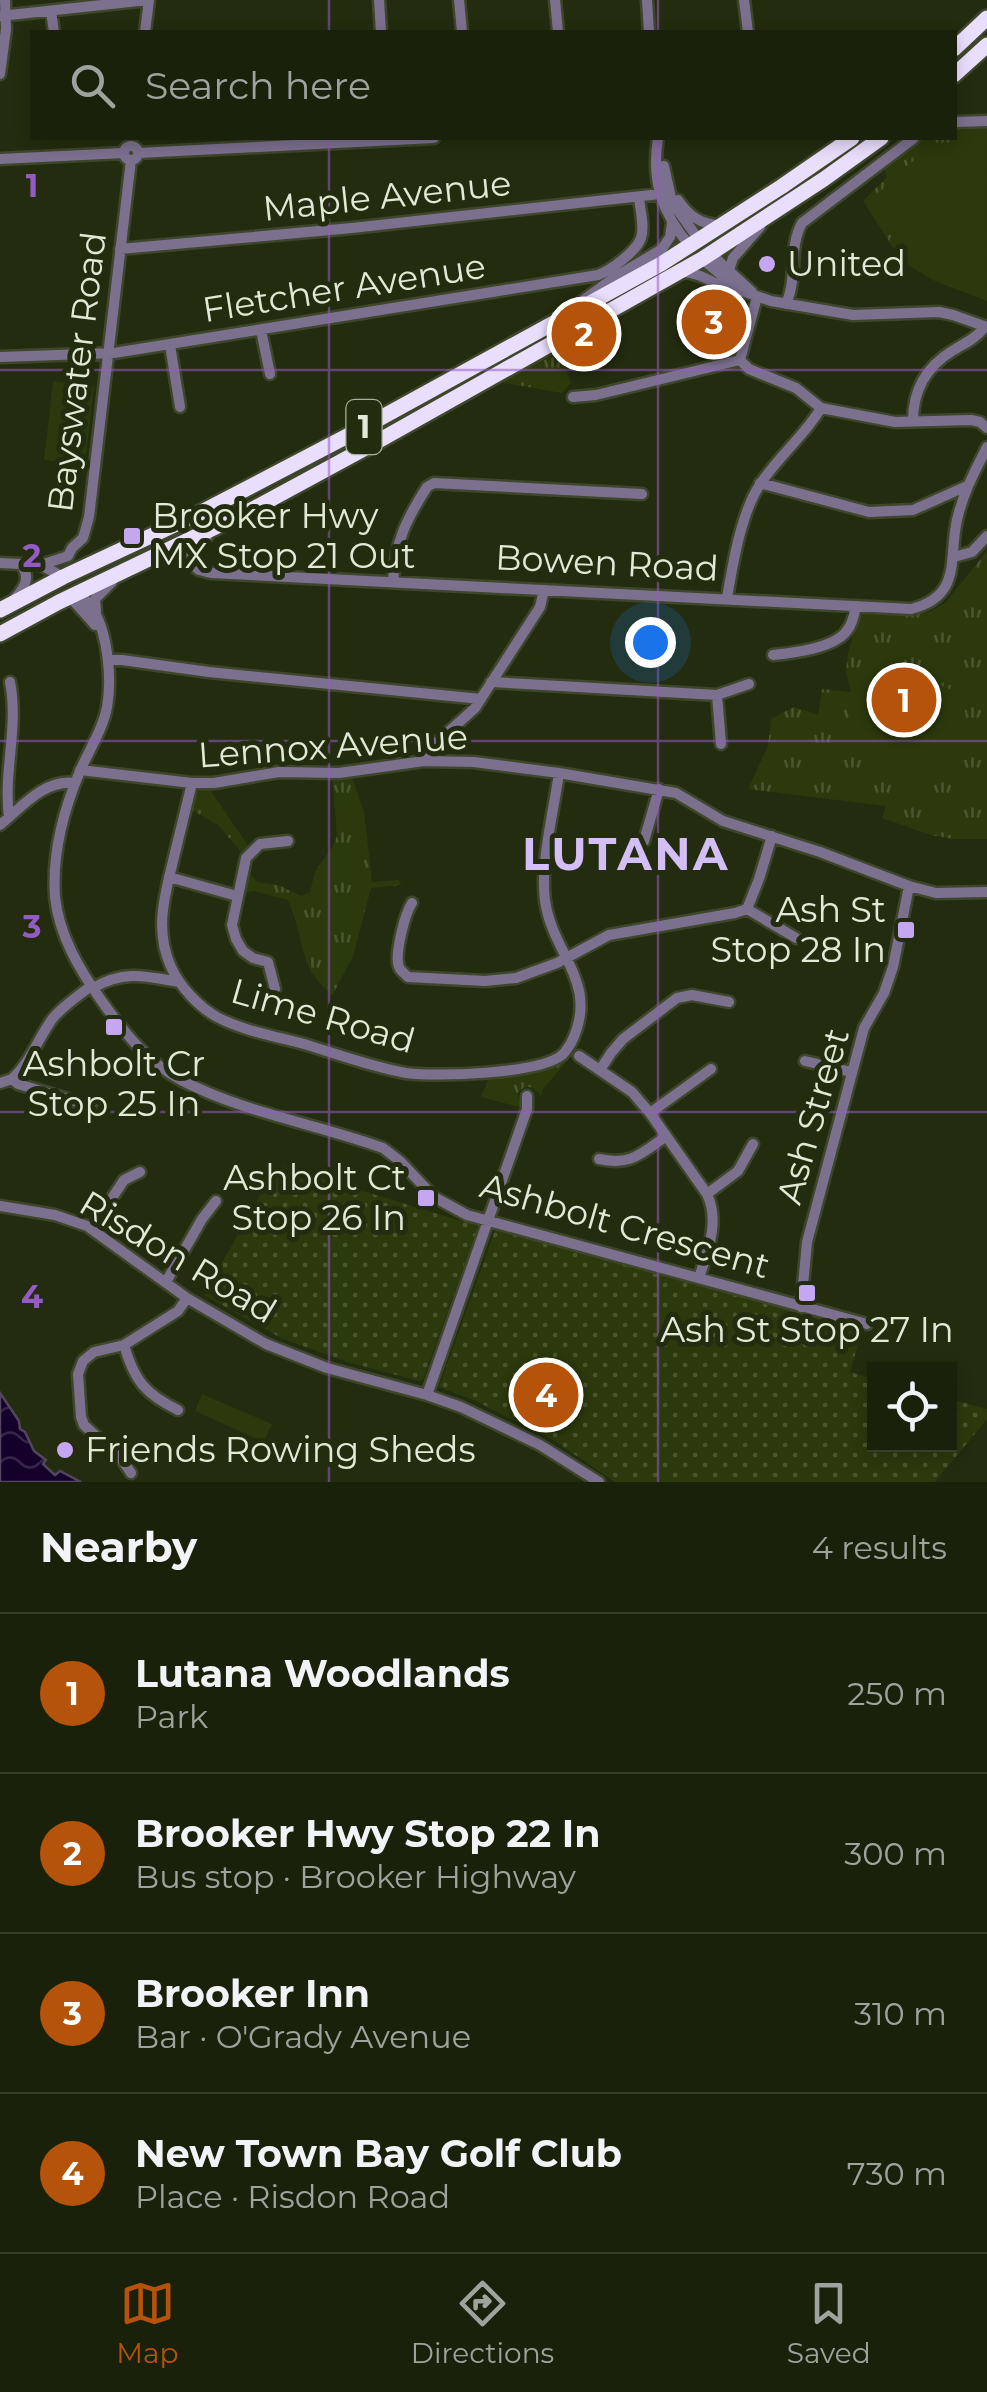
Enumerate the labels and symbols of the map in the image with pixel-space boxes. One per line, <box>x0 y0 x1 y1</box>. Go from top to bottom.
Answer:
street label: Maple Avenue <box>261 161 513 230</box>
text: 1 <box>26 166 38 205</box>
street label: Bayswater Road <box>38 229 115 515</box>
place label: United <box>787 242 906 285</box>
street label: Fletcher Avenue <box>199 244 488 331</box>
marker: United <box>756 253 778 275</box>
pin: 3 <box>682 284 746 360</box>
pin: 2 <box>552 296 616 372</box>
road number: 1 <box>346 400 382 454</box>
place label: Brooker Hwy MX Stop 21 Out <box>152 494 416 577</box>
marker: Brooker Hwy MX Stop 21 Out <box>121 525 143 547</box>
street label: Bowen Road <box>494 535 720 590</box>
text: 2 <box>23 536 41 575</box>
your location <box>625 617 676 668</box>
pin: 1 <box>872 662 936 738</box>
street label: Lennox Avenue <box>197 715 469 776</box>
district label: LUTANA <box>522 826 730 881</box>
place label: Ash St Stop 28 In <box>710 888 886 971</box>
text: 3 <box>22 907 41 946</box>
marker: Ash St Stop 28 In <box>895 919 917 941</box>
street label: Lime Road <box>226 969 420 1062</box>
marker: Ashbolt Cr Stop 25 In <box>103 1016 125 1038</box>
street label: Ash Street <box>767 1023 858 1209</box>
place label: Ashbolt Cr Stop 25 In <box>23 1042 205 1125</box>
place label: Ashbolt Ct Stop 26 In <box>223 1156 406 1239</box>
street label: Ashbolt Crescent <box>476 1164 775 1287</box>
street label: Risdon Road <box>72 1181 284 1332</box>
marker: Ashbolt Ct Stop 26 In <box>415 1187 437 1209</box>
text: 4 <box>21 1277 43 1316</box>
marker: Ash St Stop 27 In <box>796 1282 818 1304</box>
place label: Ash St Stop 27 In <box>660 1308 954 1351</box>
pin: 4 <box>514 1358 578 1432</box>
place label: Friends Rowing Sheds <box>85 1428 476 1471</box>
marker: Friends Rowing Sheds <box>54 1439 76 1461</box>

